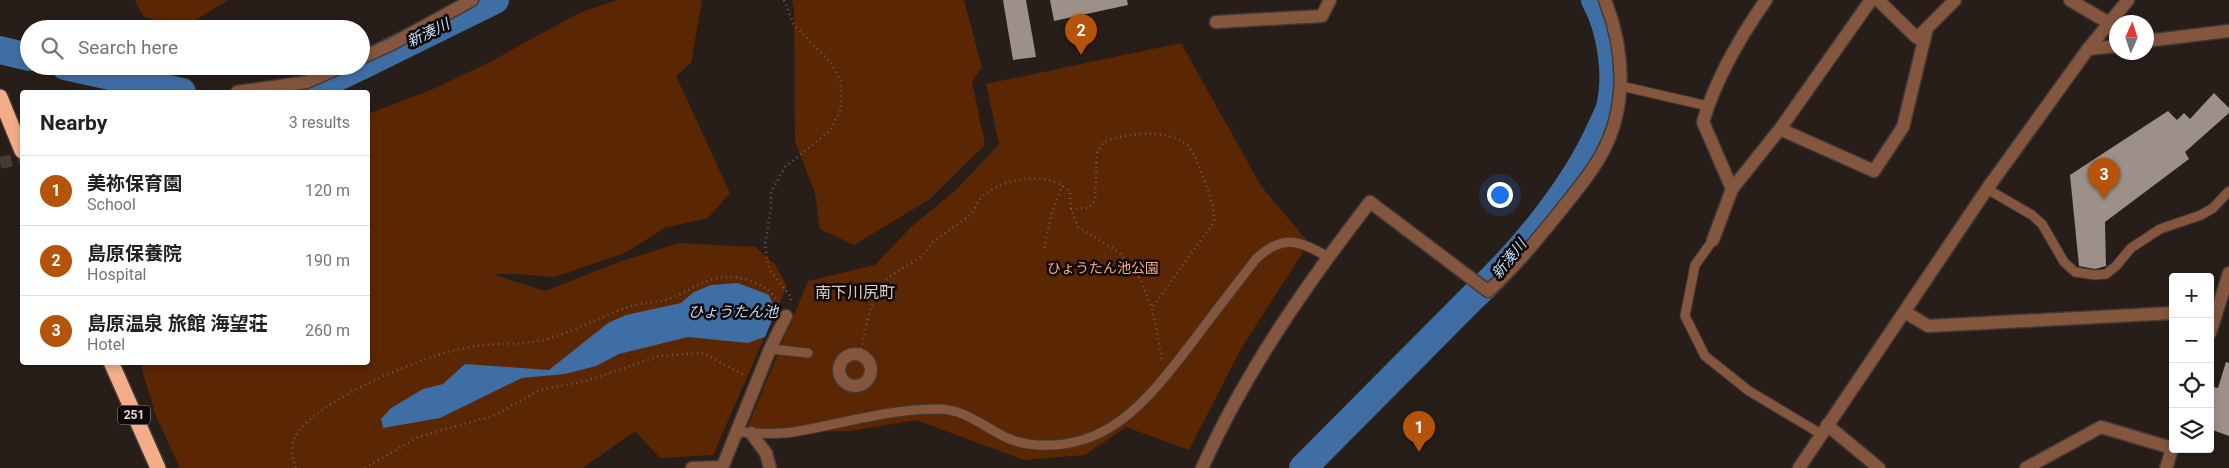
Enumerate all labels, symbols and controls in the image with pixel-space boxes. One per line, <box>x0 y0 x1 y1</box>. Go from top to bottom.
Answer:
water label: 新湊川 <box>404 14 454 51</box>
pin: 2 <box>1065 14 1097 55</box>
north arrow <box>2109 15 2154 60</box>
search box <box>20 20 370 75</box>
icon: search <box>38 34 66 62</box>
text: Search here <box>78 36 178 59</box>
text: Nearby <box>40 111 107 135</box>
text: 3 results <box>289 113 350 132</box>
pin: 3 <box>2088 158 2120 199</box>
text: 美祢保育園 <box>87 172 182 195</box>
text: 1 <box>51 181 61 200</box>
text: 120 m <box>305 181 350 200</box>
your location <box>1487 182 1513 208</box>
text: School <box>87 195 136 214</box>
water label: 新湊川 <box>1488 234 1531 282</box>
text: 島原保養院 <box>87 242 182 265</box>
text: 2 <box>51 251 61 270</box>
text: 190 m <box>305 251 350 270</box>
park label: ひょうたん池公園 <box>1047 260 1159 276</box>
text: Hospital <box>87 265 147 284</box>
map controls <box>2169 273 2214 453</box>
button: + <box>2169 273 2214 318</box>
district label: 南下川尻町 <box>815 283 895 302</box>
water label: ひょうたん池 <box>688 303 780 321</box>
text: 島原温泉 旅館 海望荘 <box>87 312 267 335</box>
button: − <box>2169 318 2214 363</box>
text: 3 <box>51 321 61 340</box>
text: 260 m <box>305 321 350 340</box>
text: Hotel <box>87 335 125 354</box>
button: locate <box>2169 363 2214 408</box>
road number: 251 <box>118 406 150 424</box>
button: layers <box>2169 408 2214 453</box>
pin: 1 <box>1403 411 1435 452</box>

